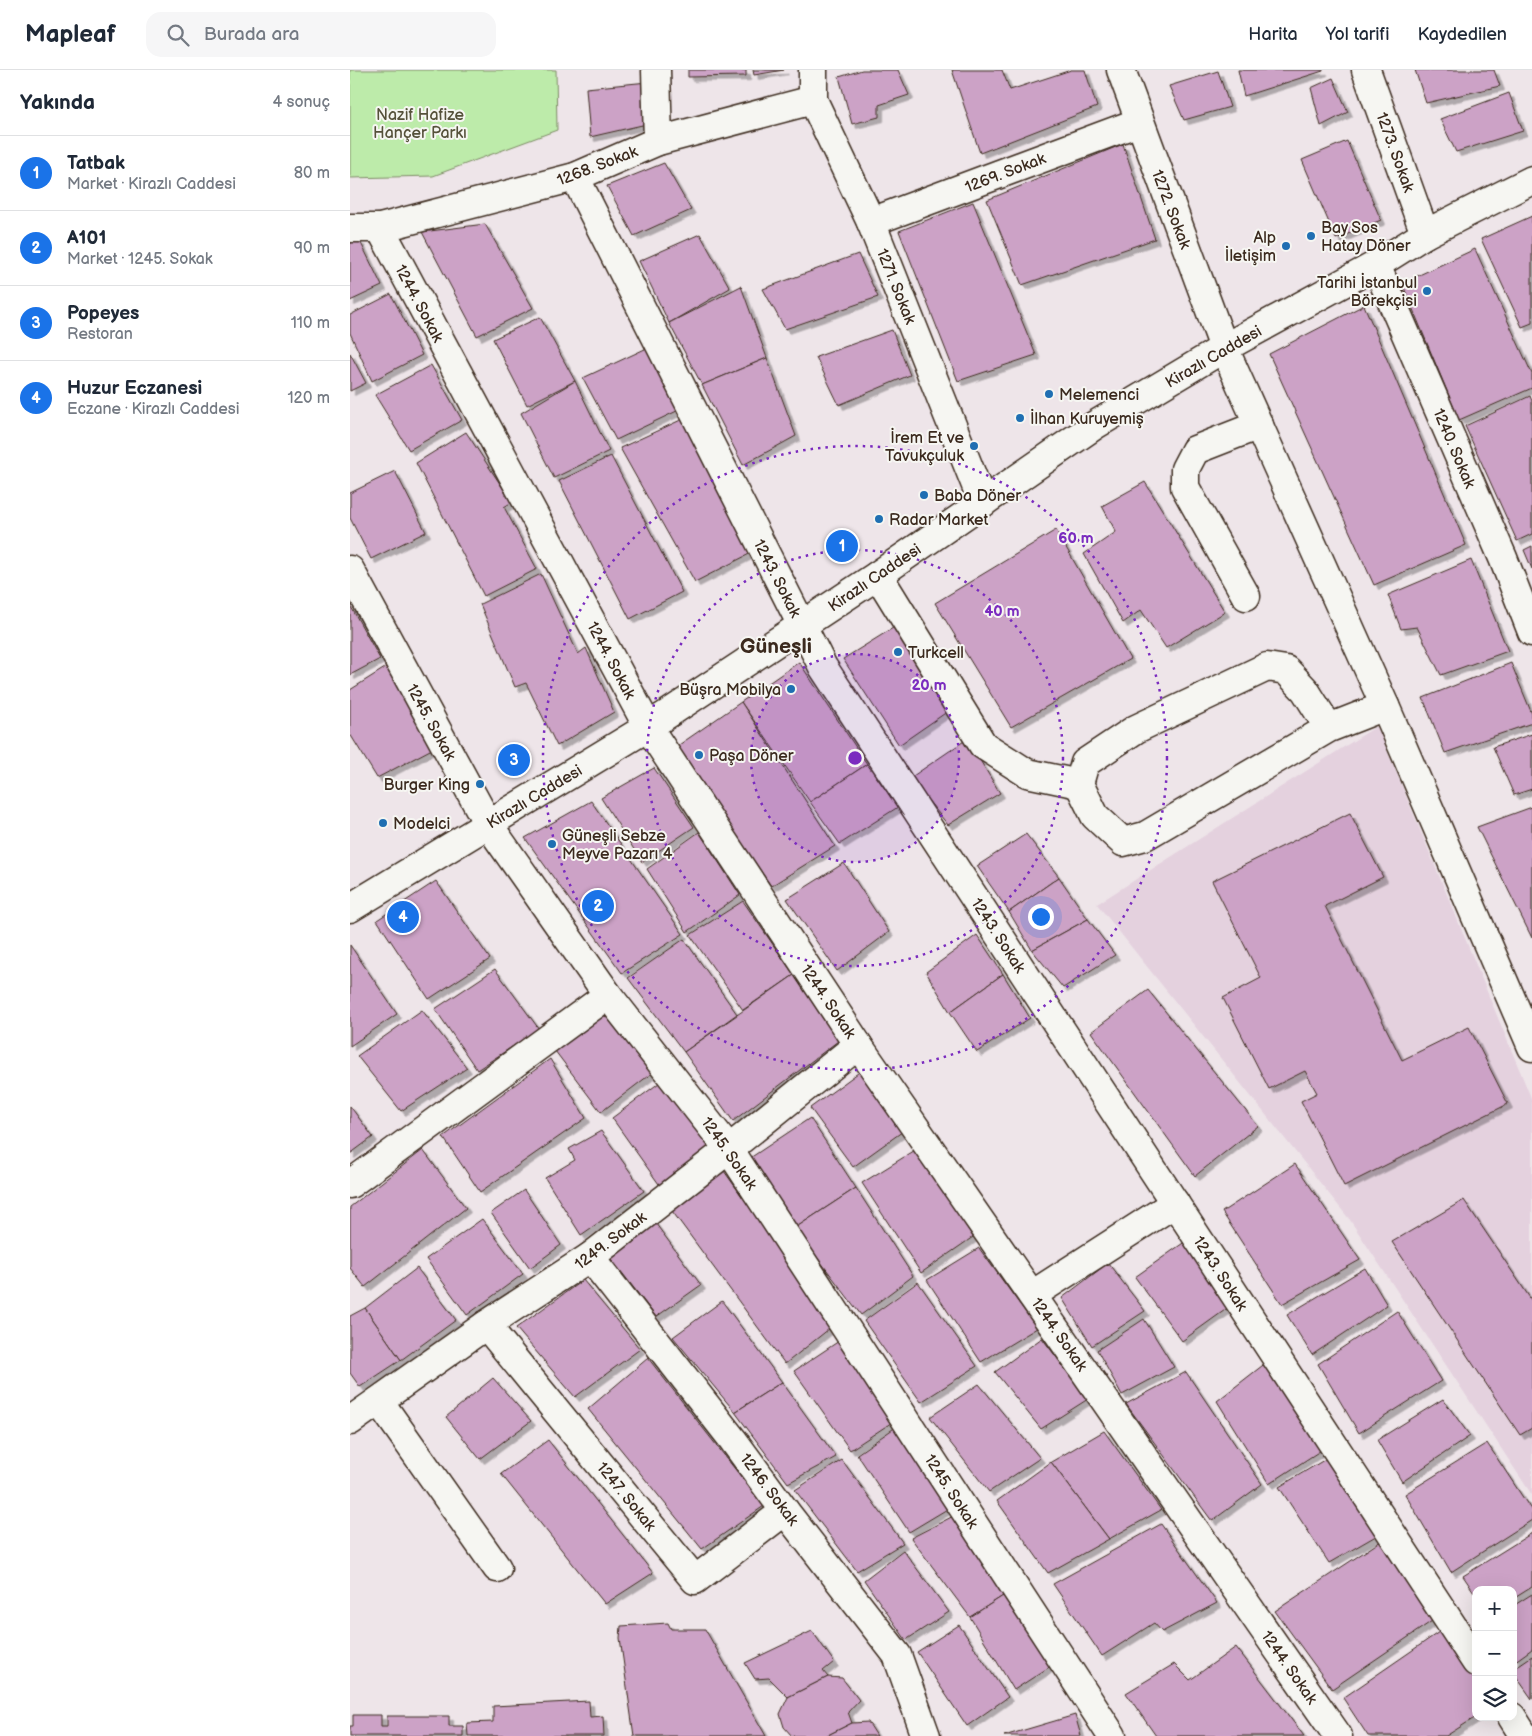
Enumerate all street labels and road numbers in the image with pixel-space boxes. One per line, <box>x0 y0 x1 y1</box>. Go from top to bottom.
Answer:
street label: 1273. Sokak <box>1371 110 1418 195</box>
street label: 1268. Sokak <box>554 142 641 191</box>
street label: 1269. Sokak <box>962 149 1049 198</box>
street label: 1272. Sokak <box>1147 167 1194 252</box>
street label: 1271. Sokak <box>872 246 919 327</box>
street label: 1244. Sokak <box>390 262 447 346</box>
street label: Kirazlı Caddesi <box>1162 322 1265 393</box>
street label: 1240. Sokak <box>1428 406 1479 492</box>
street label: 1243. Sokak <box>749 536 805 621</box>
street label: Kirazlı Caddesi <box>825 540 925 616</box>
street label: 1244. Sokak <box>582 619 639 703</box>
street label: 1245. Sokak <box>402 681 460 764</box>
street label: Kirazlı Caddesi <box>484 761 586 833</box>
street label: 1243. Sokak <box>967 895 1029 977</box>
street label: 1244. Sokak <box>796 961 860 1043</box>
street label: 1245. Sokak <box>697 1114 761 1194</box>
street label: 1249. Sokak <box>571 1208 651 1274</box>
street label: 1243. Sokak <box>1189 1233 1251 1315</box>
street label: 1244. Sokak <box>1027 1294 1091 1375</box>
street label: 1246. Sokak <box>736 1450 802 1530</box>
street label: 1245. Sokak <box>920 1451 982 1533</box>
street label: 1247. Sokak <box>592 1459 660 1535</box>
street label: 1244. Sokak <box>1257 1627 1321 1708</box>

